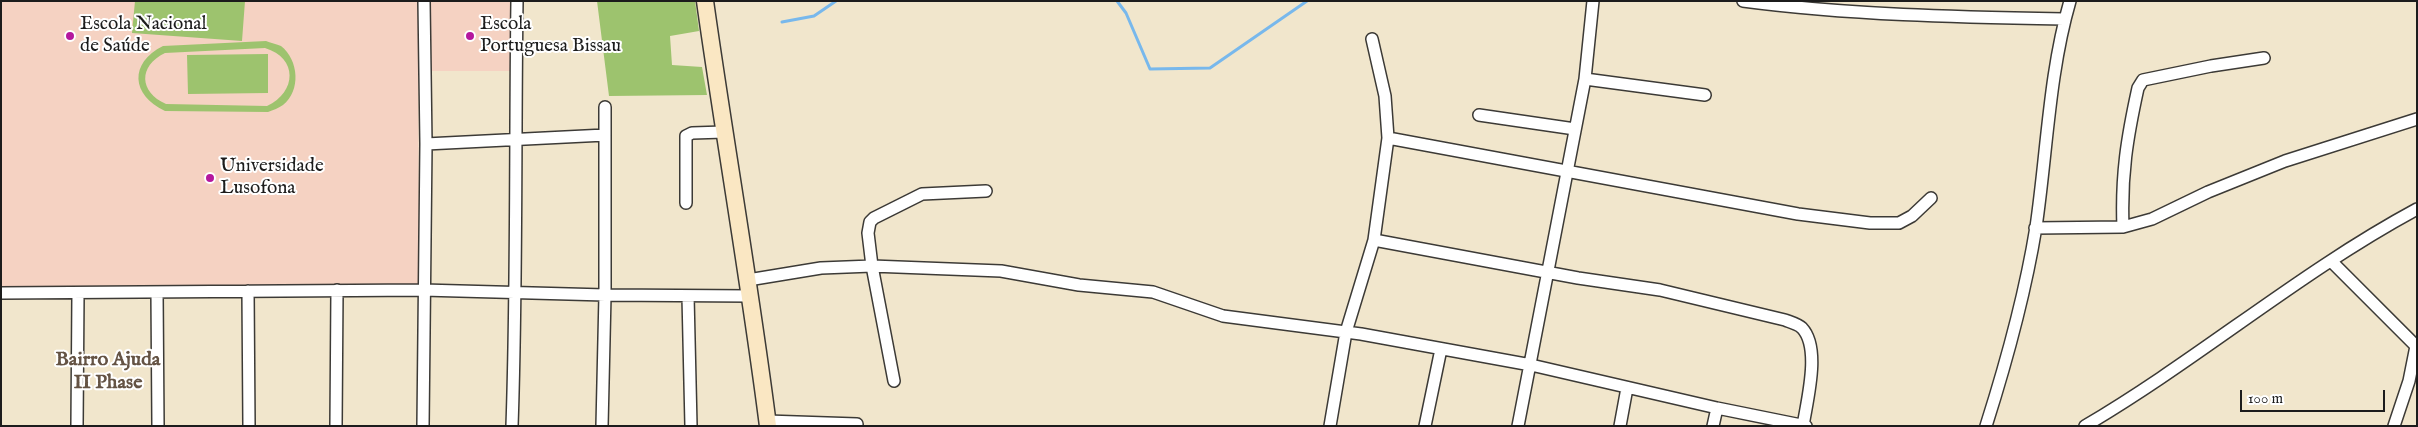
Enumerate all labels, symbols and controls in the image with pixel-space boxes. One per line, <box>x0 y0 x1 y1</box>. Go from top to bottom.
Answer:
place label: Escola Nacional de Saúde <box>80 14 207 58</box>
place label: Escola Portuguesa Bissau <box>480 14 621 58</box>
marker: Escola Nacional de Saúde <box>64 30 76 42</box>
marker: Escola Portuguesa Bissau <box>464 30 476 42</box>
place label: Universidade Lusofona <box>220 156 324 200</box>
marker: Universidade Lusofona <box>204 172 216 184</box>
district label: Bairro Ajuda II Phase <box>56 349 160 396</box>
scale bar <box>2243 380 2388 412</box>
text: 100 m <box>2248 389 2283 408</box>

